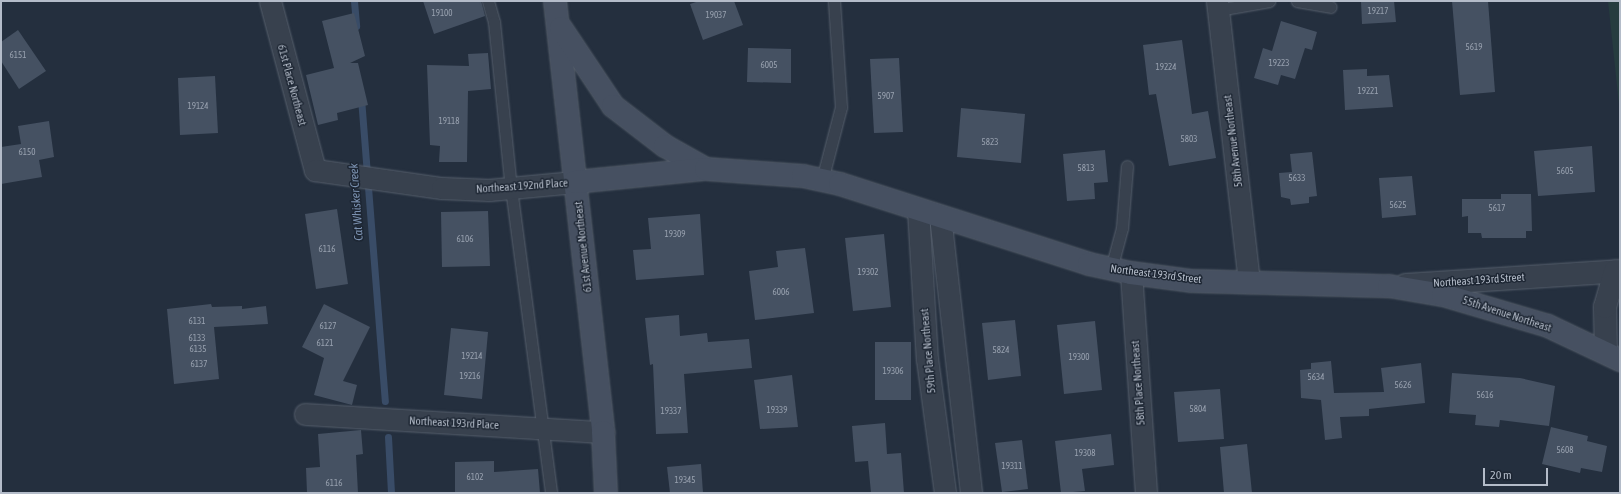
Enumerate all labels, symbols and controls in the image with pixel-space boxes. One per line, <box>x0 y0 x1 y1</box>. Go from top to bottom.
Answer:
house number: 19217 <box>1367 6 1389 16</box>
house number: 19100 <box>431 8 453 18</box>
house number: 19037 <box>705 10 727 20</box>
house number: 5619 <box>1466 42 1482 52</box>
street label: 61st Place Northeast <box>275 43 309 127</box>
house number: 6151 <box>10 50 26 60</box>
house number: 19223 <box>1268 58 1290 68</box>
house number: 6005 <box>761 60 777 70</box>
house number: 19224 <box>1155 62 1177 72</box>
house number: 19221 <box>1357 86 1379 96</box>
house number: 5907 <box>878 91 894 101</box>
street label: 58th Avenue Northeast <box>1221 94 1245 188</box>
house number: 19124 <box>187 101 209 111</box>
house number: 19118 <box>438 116 460 126</box>
house number: 5803 <box>1181 134 1197 144</box>
house number: 5823 <box>982 137 998 147</box>
house number: 6150 <box>19 147 35 157</box>
water label: Cat Whisker Creek <box>347 163 367 241</box>
house number: 5813 <box>1078 163 1094 173</box>
house number: 5605 <box>1557 166 1573 176</box>
house number: 5633 <box>1289 173 1305 183</box>
street label: Northeast 192nd Place <box>476 176 568 196</box>
house number: 5625 <box>1390 200 1406 210</box>
street label: 61st Avenue Northeast <box>572 201 594 293</box>
house number: 5617 <box>1489 203 1505 213</box>
house number: 19309 <box>664 229 686 239</box>
house number: 6106 <box>457 234 473 244</box>
house number: 6116 <box>319 244 335 254</box>
street label: Northeast 193rd Street <box>1110 262 1202 286</box>
house number: 19302 <box>857 267 879 277</box>
street label: Northeast 193rd Street <box>1433 270 1525 290</box>
house number: 6006 <box>773 287 789 297</box>
street label: 55th Avenue Northeast <box>1461 293 1553 335</box>
street label: 59th Place Northeast <box>918 308 938 394</box>
house number: 6131 <box>189 316 205 326</box>
house number: 6127 <box>320 321 336 331</box>
house number: 6133 <box>189 333 205 343</box>
house number: 6121 <box>317 338 333 348</box>
street label: 58th Place Northeast <box>1128 340 1148 426</box>
house number: 6135 <box>190 344 206 354</box>
house number: 5824 <box>993 345 1009 355</box>
house number: 19214 <box>461 351 483 361</box>
house number: 19300 <box>1068 352 1090 362</box>
house number: 6137 <box>191 359 207 369</box>
house number: 19306 <box>882 366 904 376</box>
house number: 19216 <box>459 371 481 381</box>
house number: 5634 <box>1308 372 1324 382</box>
house number: 5626 <box>1395 380 1411 390</box>
house number: 5616 <box>1477 390 1493 400</box>
house number: 5804 <box>1190 404 1206 414</box>
house number: 19339 <box>766 405 788 415</box>
house number: 19337 <box>660 406 682 416</box>
street label: Northeast 193rd Place <box>409 414 499 432</box>
house number: 5608 <box>1557 445 1573 455</box>
house number: 19308 <box>1074 448 1096 458</box>
scale bar <box>1485 460 1550 486</box>
house number: 19311 <box>1001 461 1023 471</box>
text: 20 m <box>1490 468 1512 482</box>
house number: 6102 <box>467 472 483 482</box>
house number: 19345 <box>674 475 696 485</box>
house number: 6116 <box>326 478 342 488</box>

